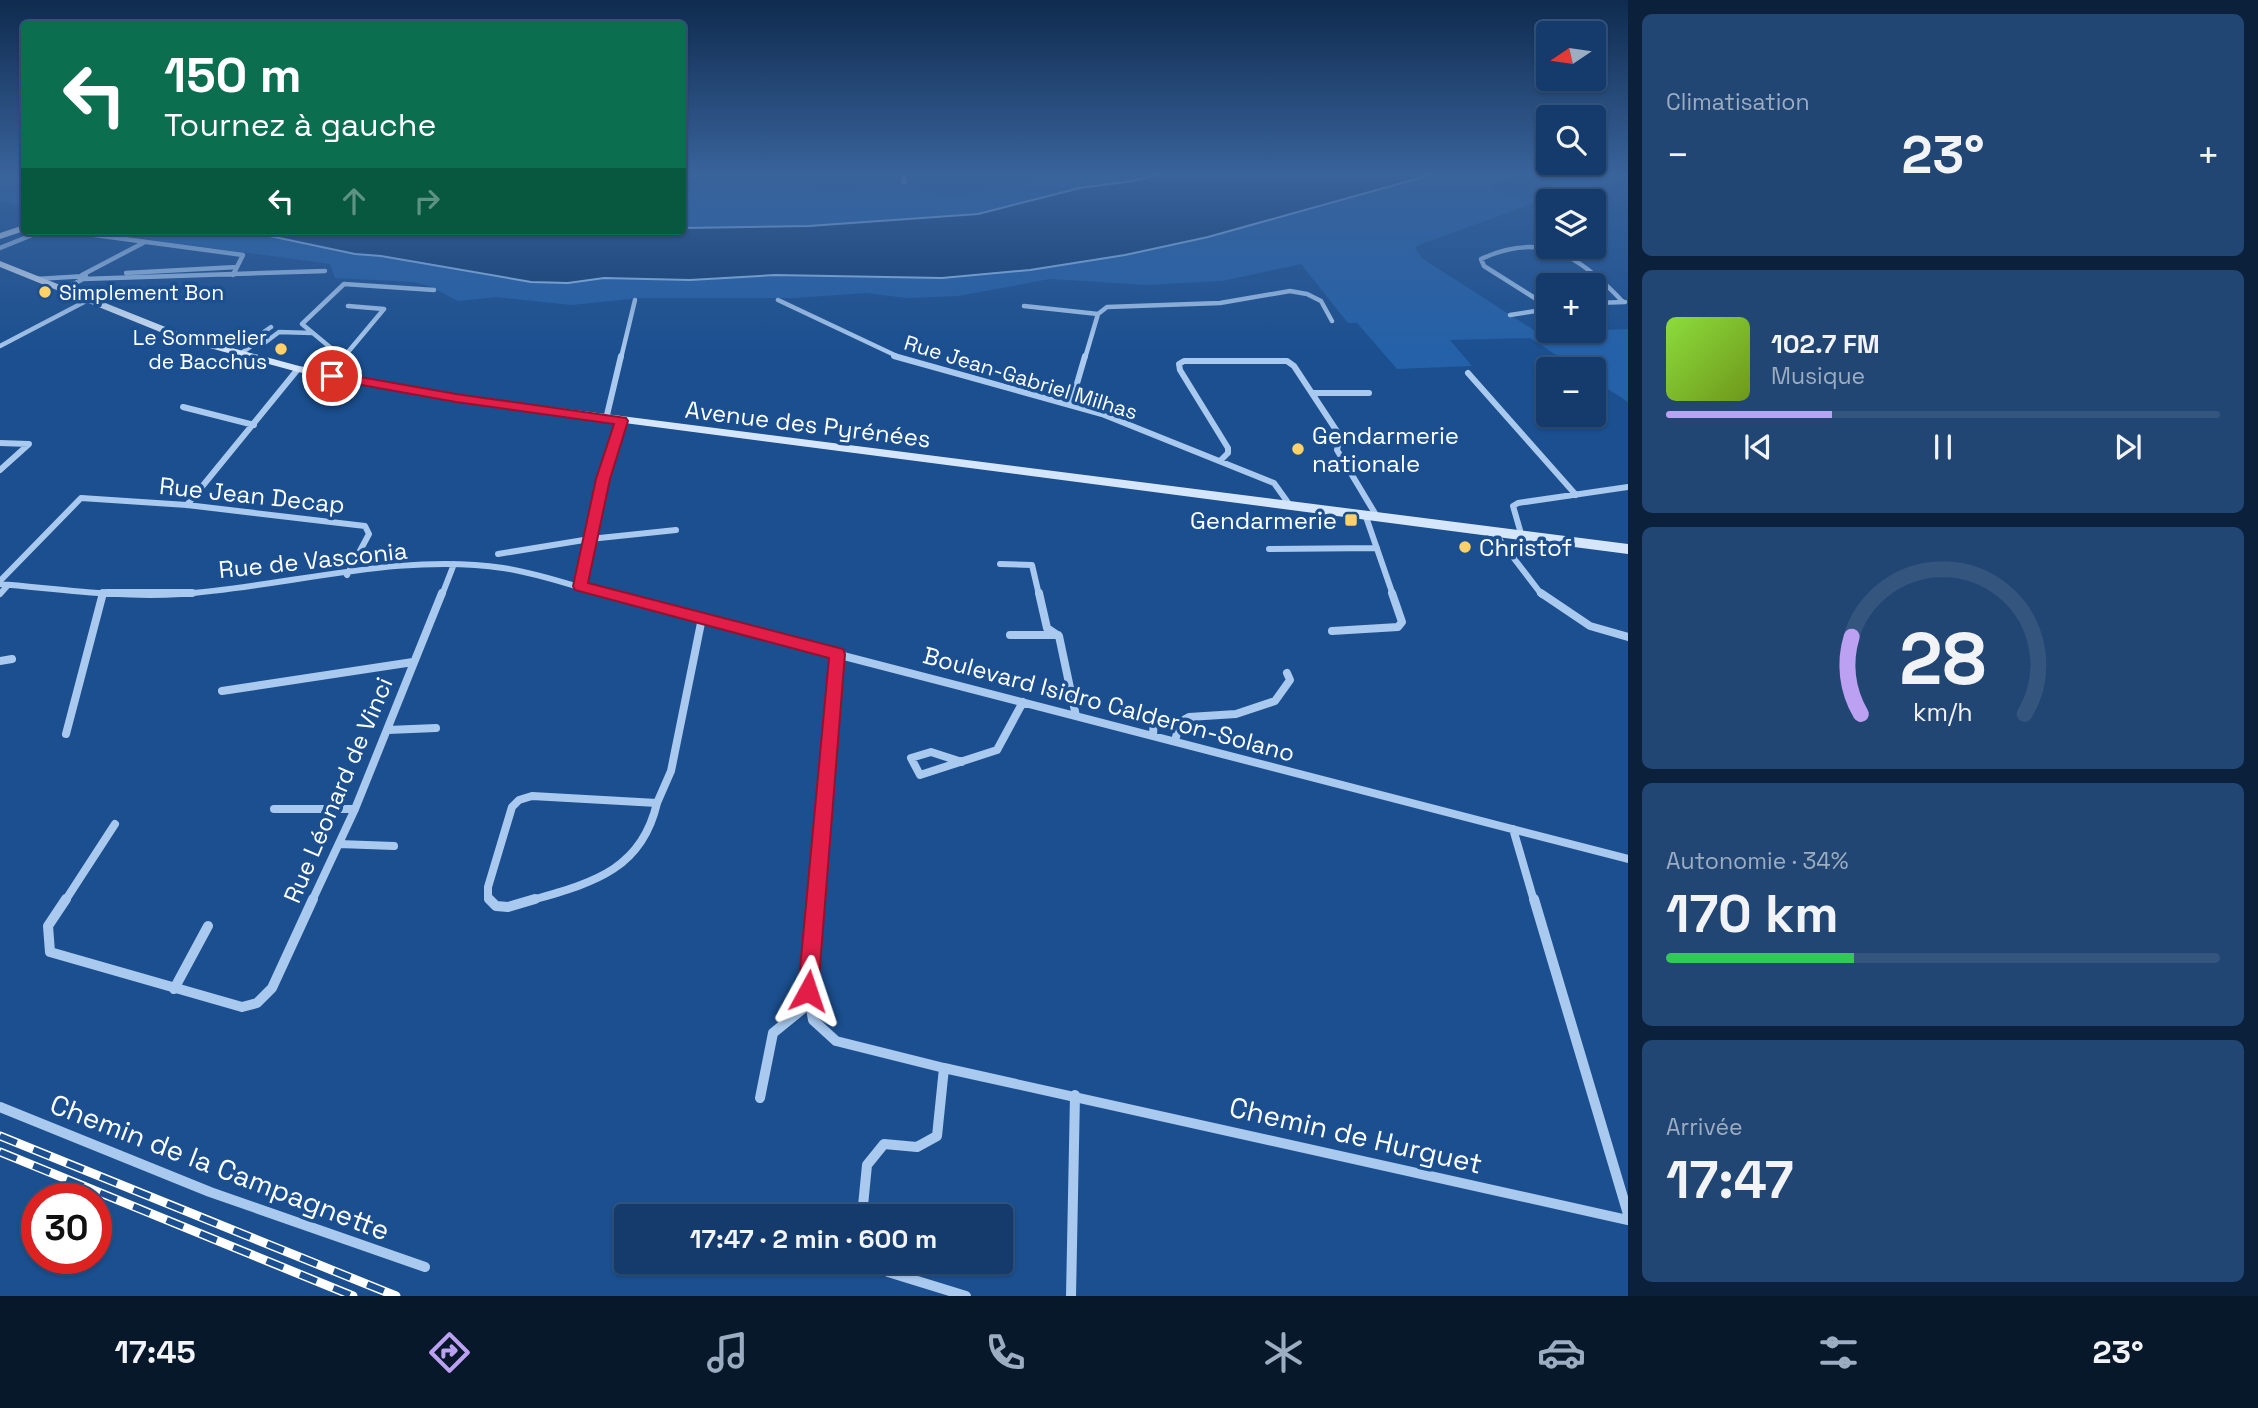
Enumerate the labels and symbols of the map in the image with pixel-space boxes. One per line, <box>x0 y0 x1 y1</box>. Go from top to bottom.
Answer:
north arrow <box>1536 21 1606 91</box>
place label: Simplement Bon <box>59 279 224 306</box>
marker: Simplement Bon <box>37 284 53 300</box>
place label: Le Sommelier de Bacchus <box>133 324 267 375</box>
street label: Rue Jean-Gabriel Milhas <box>901 329 1141 425</box>
marker: Le Sommelier de Bacchus <box>273 341 289 357</box>
pin <box>302 346 362 406</box>
street label: Avenue des Pyrénées <box>683 394 933 454</box>
place label: Gendarmerie nationale <box>1312 420 1459 479</box>
marker: Gendarmerie nationale <box>1290 441 1306 457</box>
street label: Rue Jean Decap <box>158 470 346 520</box>
place label: Gendarmerie <box>1190 505 1337 536</box>
marker: Gendarmerie <box>1343 512 1359 528</box>
place label: Christof <box>1479 532 1572 563</box>
street label: Rue de Vasconia <box>217 535 409 585</box>
marker: Christof <box>1457 539 1473 555</box>
street label: Boulevard Isidro Calderon-Solano <box>920 639 1298 769</box>
street label: Rue Léonard de Vinci <box>276 672 400 908</box>
position arrow <box>771 954 845 1028</box>
street label: Chemin de la Campagnette <box>45 1085 395 1249</box>
street label: Chemin de Hurguet <box>1226 1088 1486 1182</box>
speed limit sign: 30 <box>21 1183 112 1274</box>

